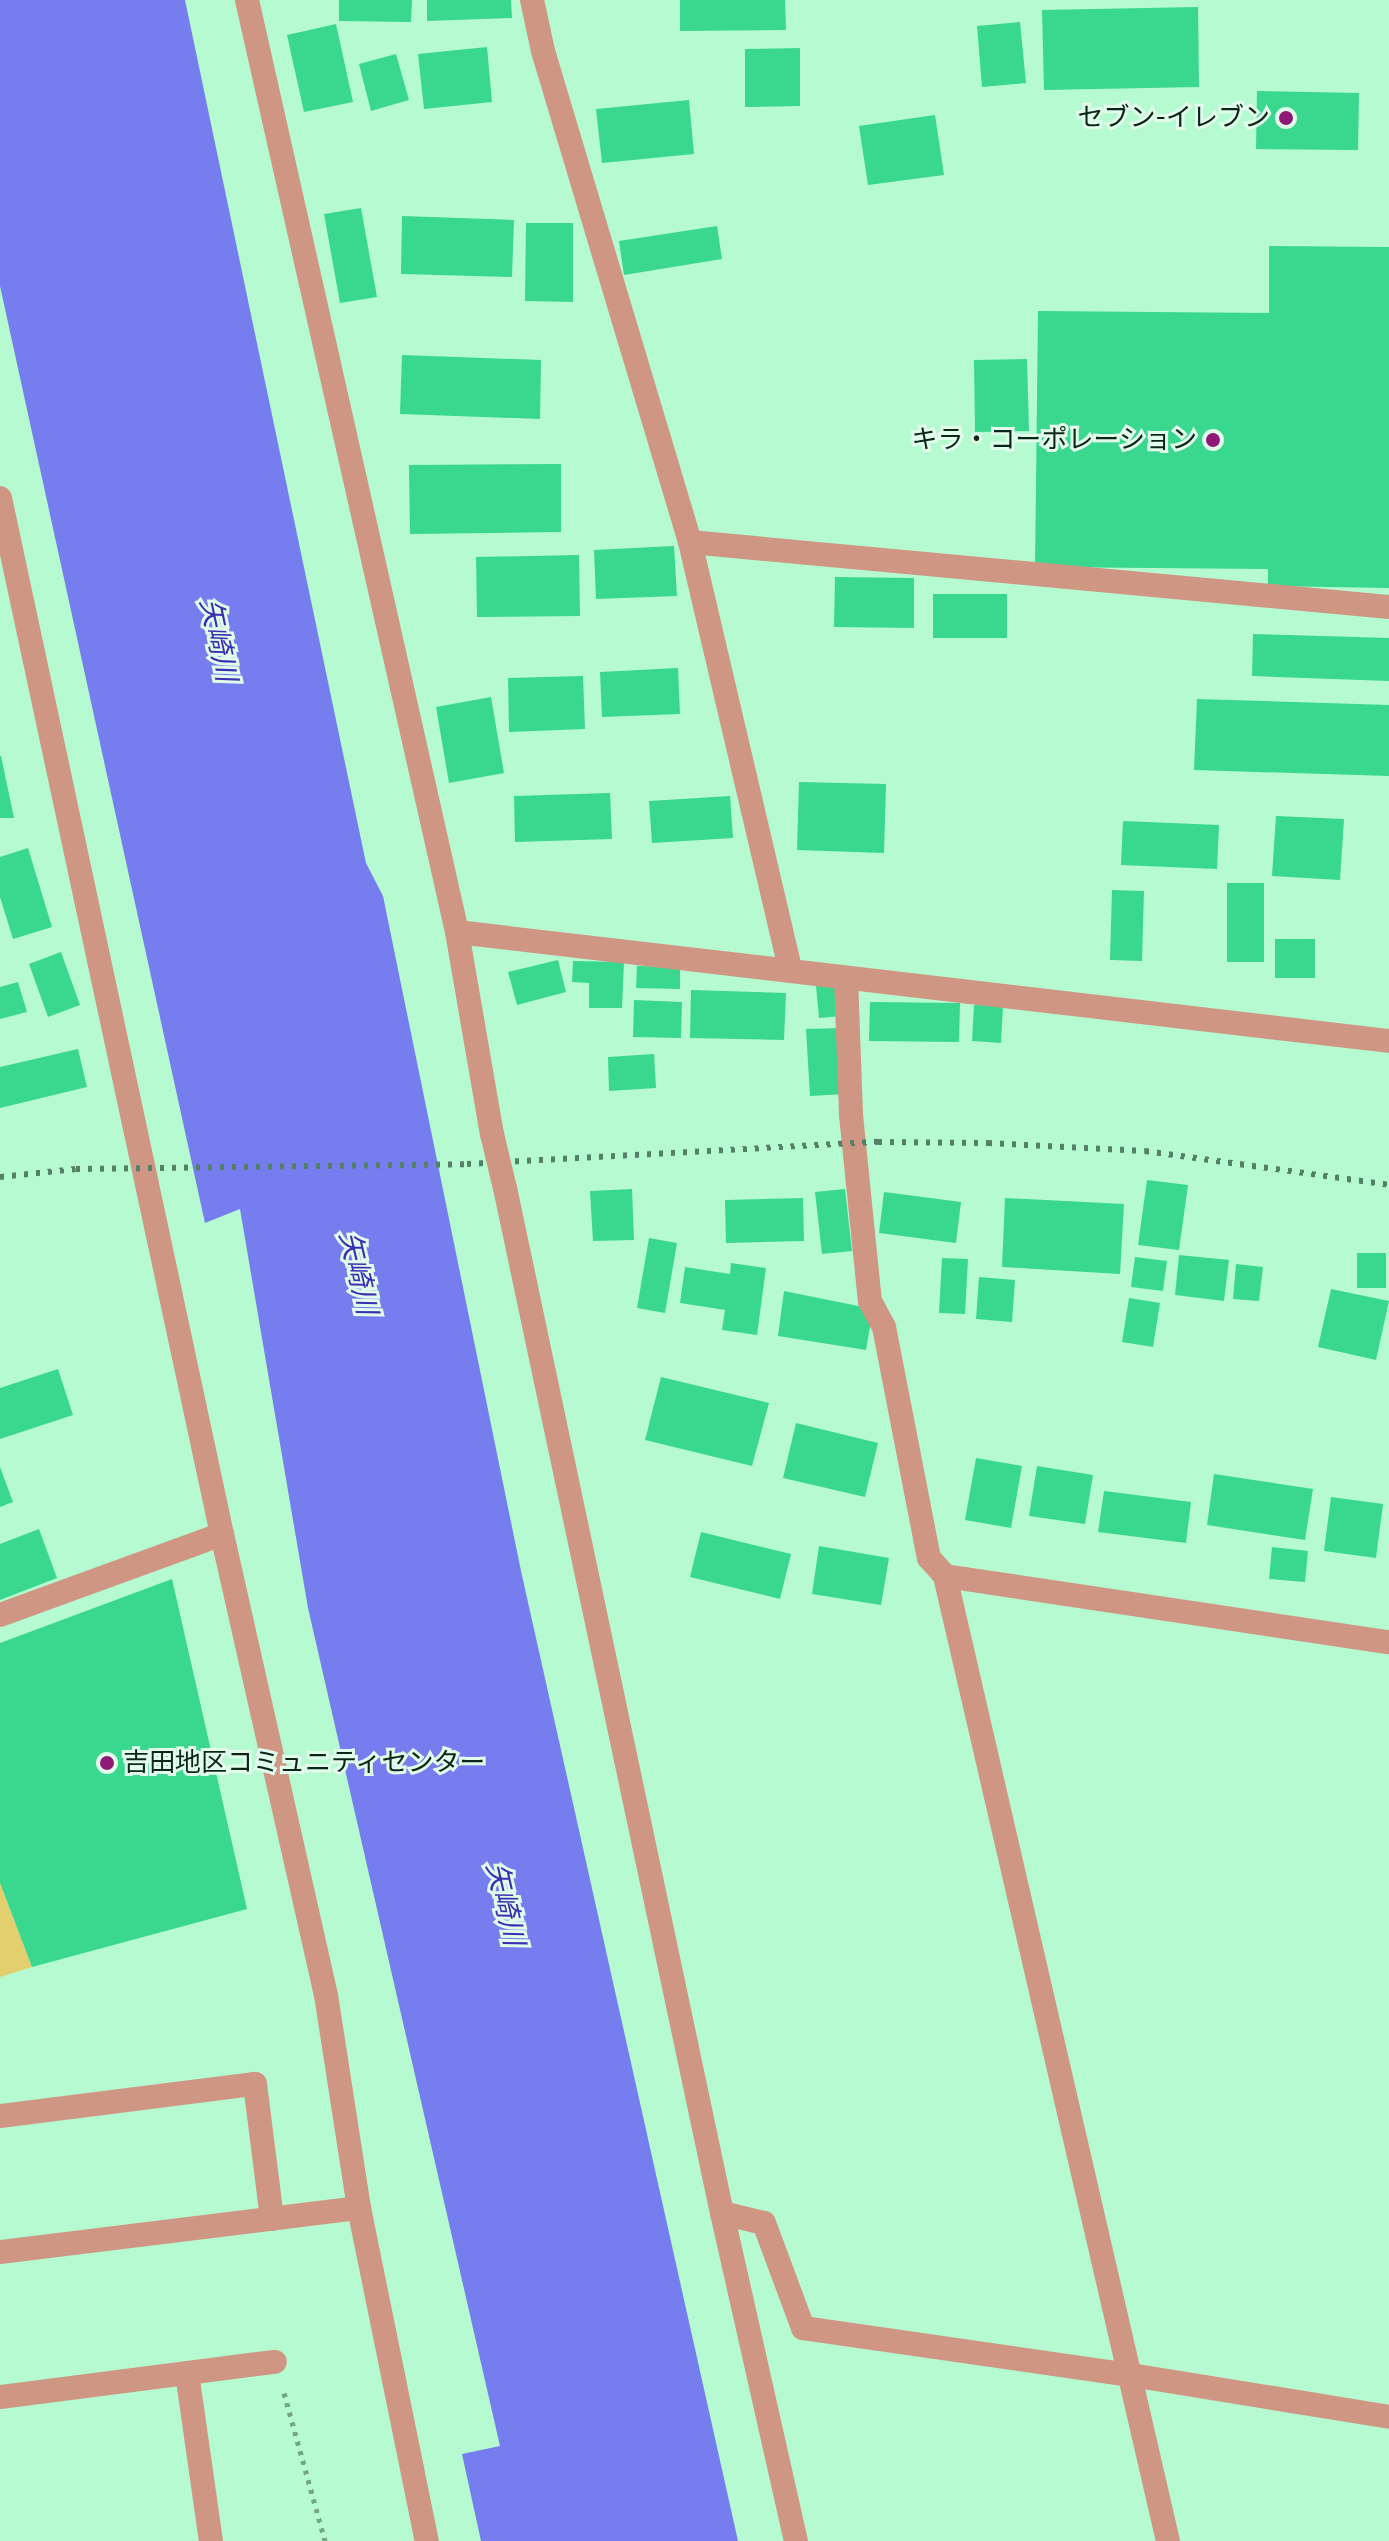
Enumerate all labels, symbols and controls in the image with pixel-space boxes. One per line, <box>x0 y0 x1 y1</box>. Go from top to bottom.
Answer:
place label: セブン-イレブン <box>1078 102 1270 134</box>
marker: セブン-イレブン <box>1277 109 1295 127</box>
place label: キラ・コーポレーション <box>911 424 1197 456</box>
marker: キラ・コーポレーション <box>1204 431 1222 449</box>
water label: 矢崎川 <box>193 595 243 685</box>
water label: 矢崎川 <box>332 1228 384 1318</box>
place label: 吉田地区コミュニティセンター <box>123 1747 487 1779</box>
marker: 吉田地区コミュニティセンター <box>98 1754 116 1772</box>
water label: 矢崎川 <box>479 1859 531 1949</box>

